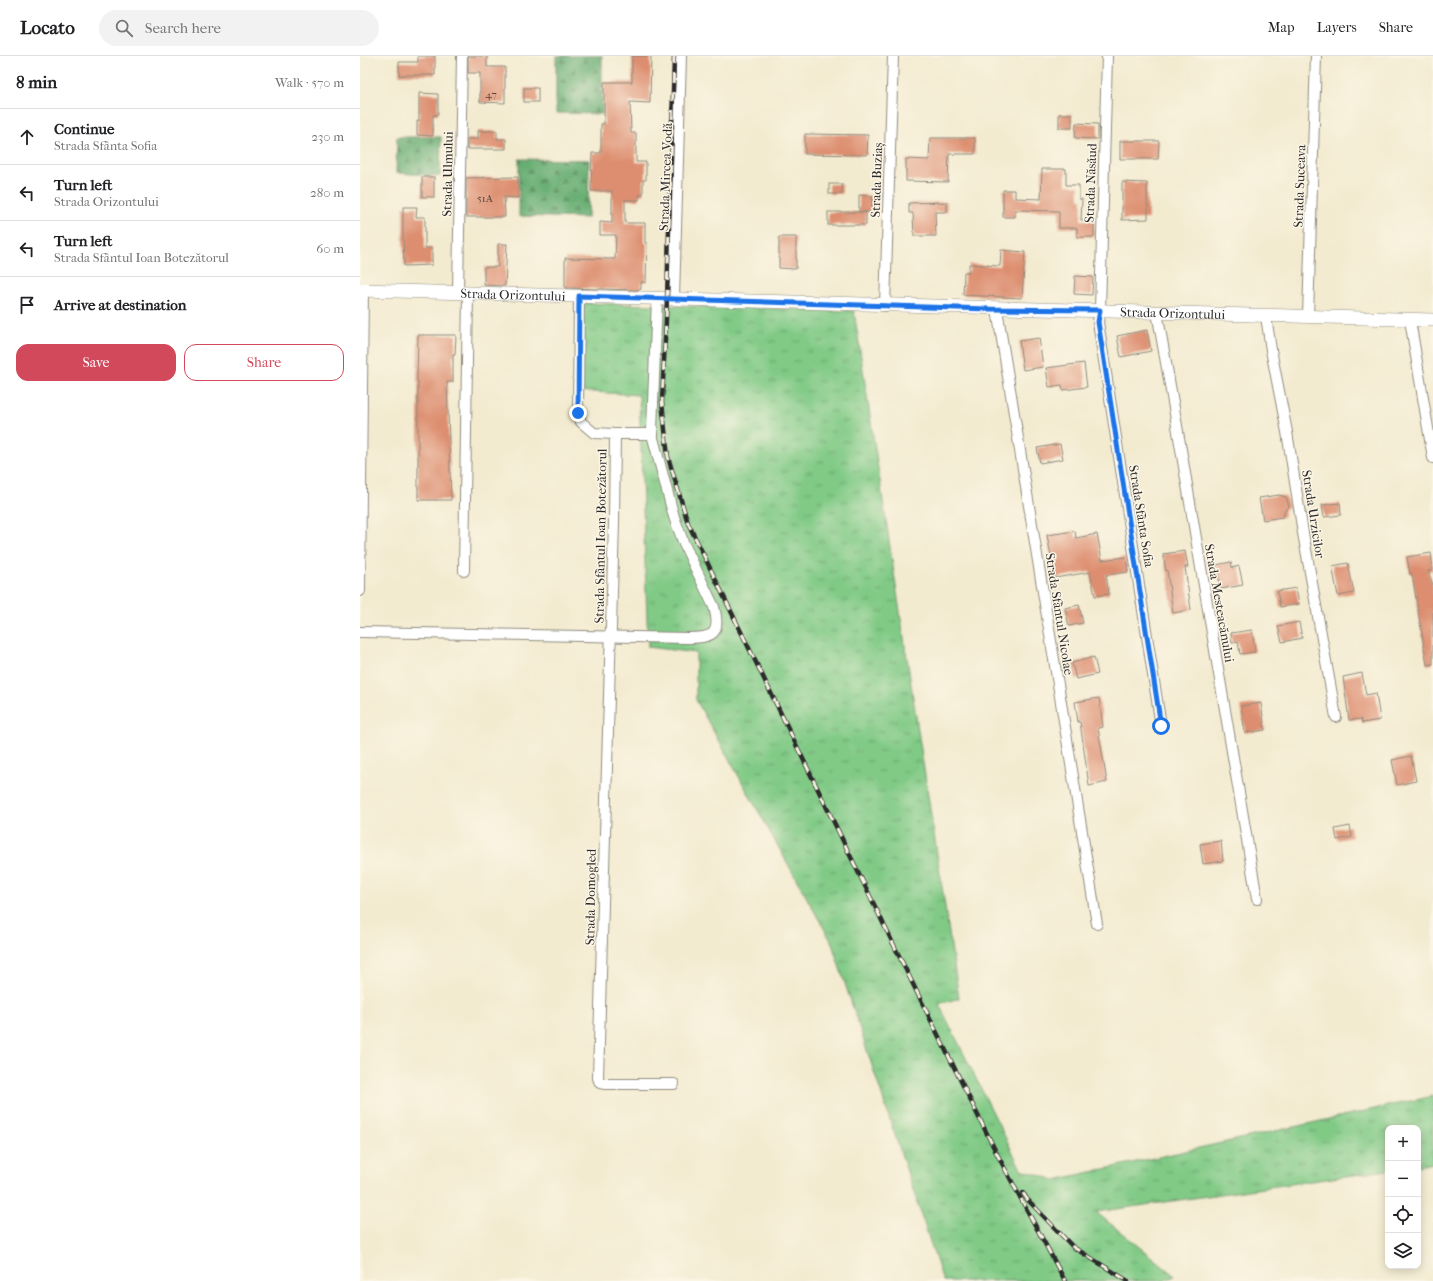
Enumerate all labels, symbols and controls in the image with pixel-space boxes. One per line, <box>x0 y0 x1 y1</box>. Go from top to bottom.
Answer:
search box <box>99 10 379 46</box>
text: Locato <box>20 17 75 39</box>
icon: search <box>113 17 135 39</box>
text: Search here <box>145 19 221 37</box>
text: Map <box>1268 19 1295 36</box>
text: Layers <box>1317 19 1357 36</box>
text: Share <box>1379 19 1413 36</box>
text: 8 min <box>16 72 57 92</box>
text: Walk · 570 m <box>275 75 344 90</box>
house number: 47 <box>485 88 497 101</box>
text: Continue <box>54 120 114 138</box>
street label: Strada Mircea Vodă <box>656 122 675 231</box>
icon: ahead <box>16 126 38 148</box>
text: 230 m <box>311 129 344 144</box>
street label: Strada Ulmului <box>439 131 456 217</box>
text: Strada Sfânta Sofia <box>54 138 157 153</box>
street label: Strada Buziaș <box>868 142 885 218</box>
street label: Strada Năsăud <box>1082 142 1099 223</box>
street label: Strada Suceava <box>1291 143 1308 228</box>
text: Turn left <box>54 176 112 194</box>
icon: left <box>16 182 38 204</box>
text: 280 m <box>310 185 344 200</box>
house number: 51A <box>477 192 494 205</box>
text: Strada Orizontului <box>54 194 159 209</box>
text: Turn left <box>54 232 112 250</box>
icon: left <box>16 238 38 260</box>
text: 60 m <box>316 241 344 256</box>
text: Strada Sfântul Ioan Botezătorul <box>54 250 229 265</box>
street label: Strada Orizontului <box>460 286 566 304</box>
icon: arrive <box>16 294 38 316</box>
text: Arrive at destination <box>54 296 186 314</box>
street label: Strada Orizontului <box>1120 304 1225 322</box>
button: Save <box>16 344 176 381</box>
button: Share <box>184 344 344 381</box>
route end <box>569 404 587 422</box>
street label: Strada Sfântul Ioan Botezătorul <box>591 448 610 624</box>
street label: Strada Sfânta Sofia <box>1126 464 1157 569</box>
street label: Strada Urzicilor <box>1299 469 1328 560</box>
street label: Strada Mesteacănului <box>1202 543 1237 664</box>
street label: Strada Sfântul Nicolae <box>1042 552 1077 677</box>
route start <box>1152 717 1170 735</box>
street label: Strada Domogled <box>582 848 599 945</box>
map controls <box>1385 1125 1421 1269</box>
button: + <box>1385 1125 1421 1161</box>
button: − <box>1385 1161 1421 1197</box>
button: locate <box>1385 1197 1421 1233</box>
button: layers <box>1385 1233 1421 1269</box>

